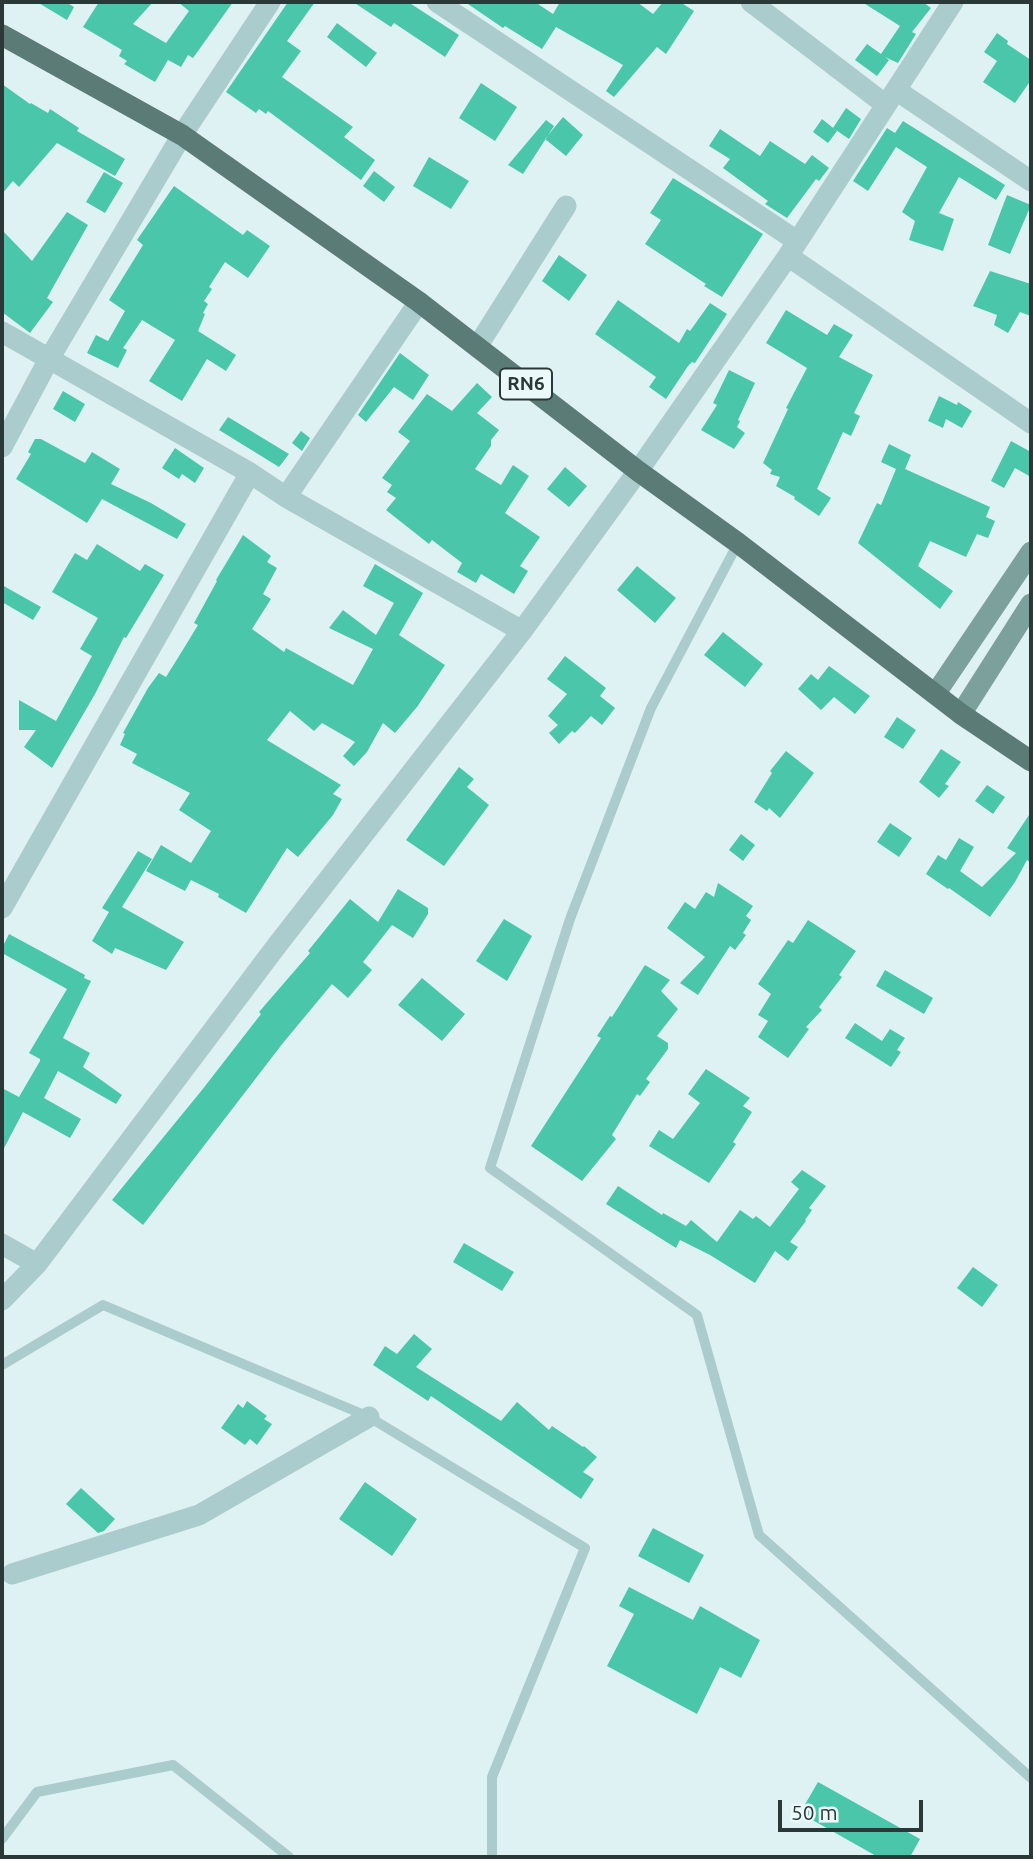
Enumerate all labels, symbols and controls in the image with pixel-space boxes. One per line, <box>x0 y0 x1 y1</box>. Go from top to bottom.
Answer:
road number: RN6 <box>500 368 552 400</box>
scale bar <box>781 1786 926 1830</box>
text: 50 m <box>791 1800 838 1824</box>

